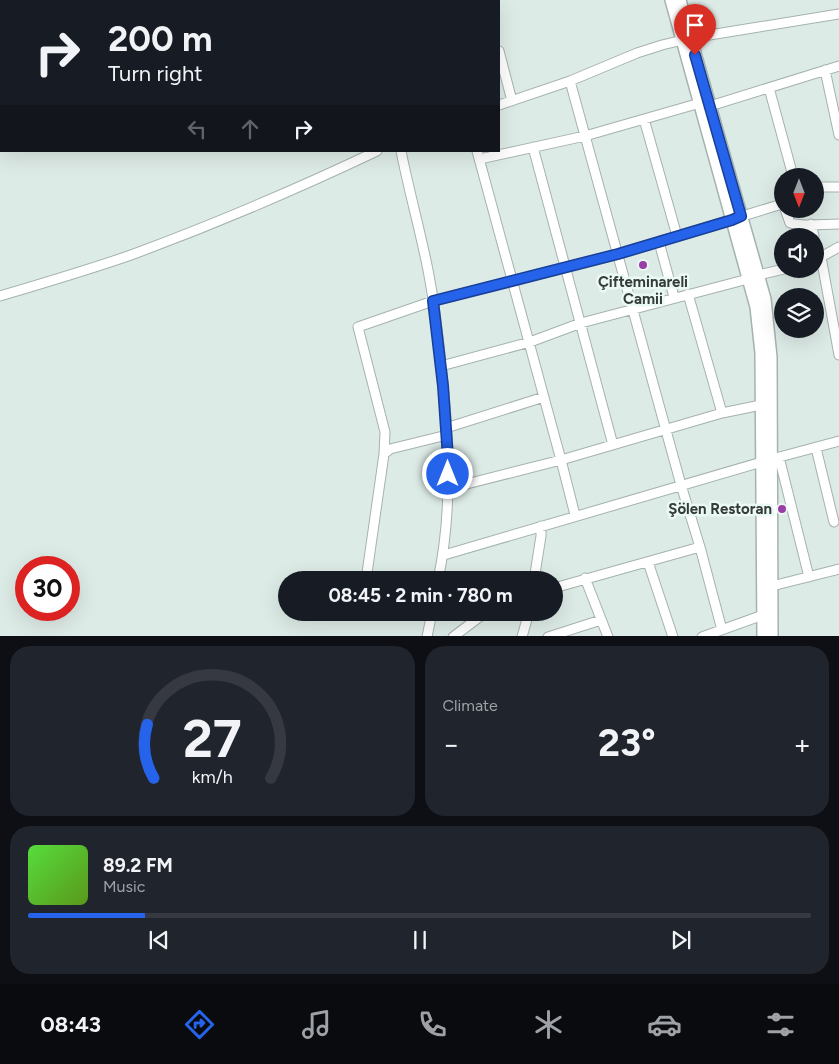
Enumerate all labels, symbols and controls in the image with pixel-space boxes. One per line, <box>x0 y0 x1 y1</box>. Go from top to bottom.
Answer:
pin <box>674 4 716 55</box>
icon: arrive <box>681 11 709 39</box>
text: 200 m <box>108 18 212 60</box>
icon: right <box>25 20 90 85</box>
text: Turn right <box>108 60 203 87</box>
icon: left <box>183 115 211 143</box>
icon: ahead <box>236 115 264 143</box>
icon: right <box>289 115 317 143</box>
north arrow <box>774 168 824 218</box>
map controls <box>774 168 824 338</box>
button: sound <box>774 228 824 278</box>
marker: Çifteminareli Camii <box>637 259 649 271</box>
place label: Çifteminareli Camii <box>598 273 688 308</box>
button: layers <box>774 288 824 338</box>
position arrow <box>421 447 473 499</box>
place label: Şölen Restoran <box>668 500 772 518</box>
marker: Şölen Restoran <box>776 503 788 515</box>
speed limit sign: 30 <box>15 556 80 621</box>
text: 08:45 · 2 min · 780 m <box>328 584 513 607</box>
text: Climate <box>443 696 498 715</box>
text: 27 <box>183 708 242 770</box>
text: 23° <box>598 720 656 766</box>
text: − <box>443 727 460 761</box>
text: + <box>794 727 811 761</box>
text: km/h <box>192 766 233 787</box>
text: 89.2 FM <box>103 854 173 877</box>
text: Music <box>103 877 145 896</box>
icon: previous <box>145 926 173 954</box>
icon: pause <box>406 926 434 954</box>
icon: next <box>667 926 695 954</box>
icon: directions <box>182 1007 217 1042</box>
icon: music <box>299 1007 334 1042</box>
icon: phone <box>415 1007 450 1042</box>
icon: climate <box>531 1007 566 1042</box>
icon: car <box>647 1007 682 1042</box>
icon: filters <box>763 1007 798 1042</box>
text: 08:43 <box>41 1011 101 1038</box>

